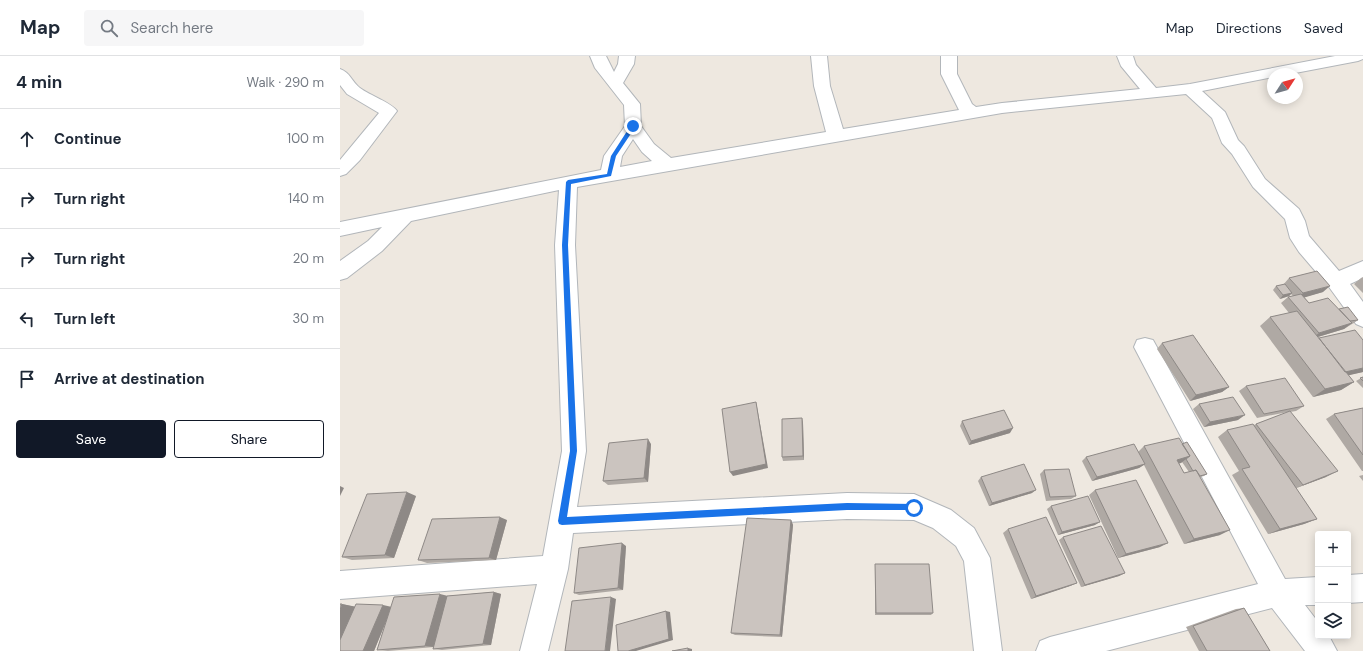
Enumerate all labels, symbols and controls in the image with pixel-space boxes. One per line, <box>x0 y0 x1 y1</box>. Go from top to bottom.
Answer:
search box <box>84 10 364 46</box>
text: Map <box>20 15 60 40</box>
icon: search <box>98 17 120 39</box>
text: Search here <box>130 18 213 38</box>
text: Map <box>1166 19 1194 37</box>
text: Directions <box>1216 19 1282 37</box>
text: Saved <box>1304 19 1343 37</box>
north arrow <box>1267 68 1303 104</box>
text: 4 min <box>16 71 62 93</box>
text: Walk · 290 m <box>247 74 324 91</box>
route end <box>624 117 642 135</box>
icon: ahead <box>16 128 38 150</box>
text: Continue <box>54 129 122 149</box>
text: 100 m <box>287 130 324 147</box>
icon: right <box>16 188 38 210</box>
text: Turn right <box>54 189 125 209</box>
text: 140 m <box>288 190 324 207</box>
icon: right <box>16 248 38 270</box>
text: Turn right <box>54 249 125 269</box>
text: 20 m <box>293 250 324 267</box>
icon: left <box>16 308 38 330</box>
text: Turn left <box>54 309 115 329</box>
text: 30 m <box>292 310 324 327</box>
icon: arrive <box>16 368 38 390</box>
text: Arrive at destination <box>54 369 205 389</box>
button: Save <box>16 420 166 458</box>
button: Share <box>174 420 324 458</box>
route start <box>905 499 923 517</box>
map controls <box>1315 531 1351 639</box>
button: + <box>1315 531 1351 567</box>
button: − <box>1315 567 1351 603</box>
button: layers <box>1315 603 1351 639</box>

